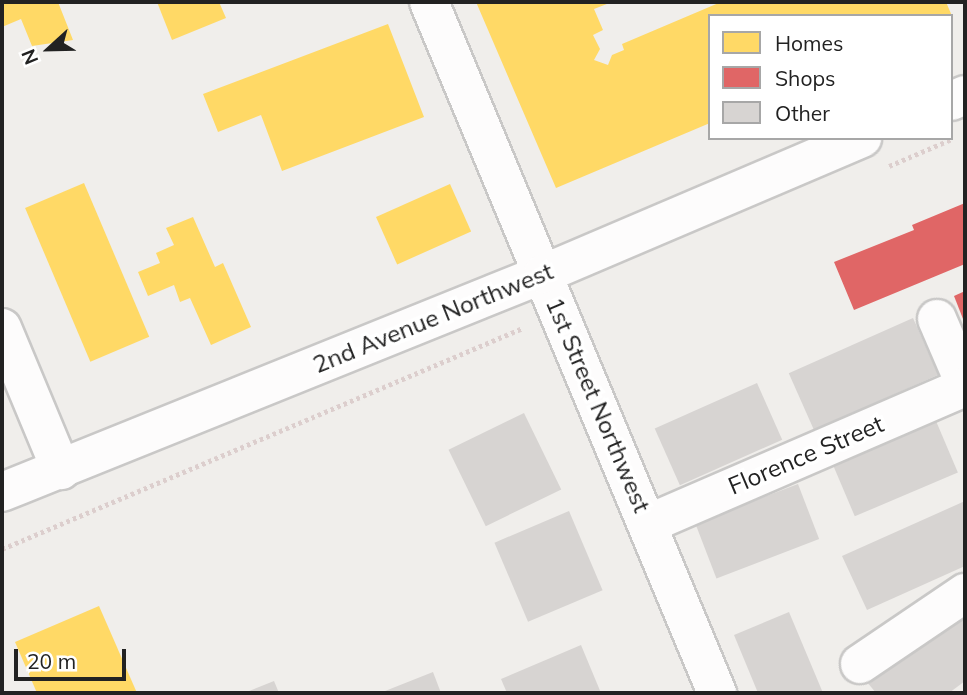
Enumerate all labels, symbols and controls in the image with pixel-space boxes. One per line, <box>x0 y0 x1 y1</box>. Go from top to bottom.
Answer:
north arrow <box>14 14 84 84</box>
legend <box>708 14 953 140</box>
text: Homes <box>775 30 843 56</box>
text: N <box>16 46 43 68</box>
text: Shops <box>775 65 835 91</box>
text: Other <box>775 100 830 126</box>
street label: 2nd Avenue Northwest <box>309 257 557 379</box>
street label: 1st Street Northwest <box>540 293 656 517</box>
street label: Florence Street <box>724 409 888 501</box>
scale bar <box>18 636 130 680</box>
text: 20 m <box>27 648 76 674</box>

